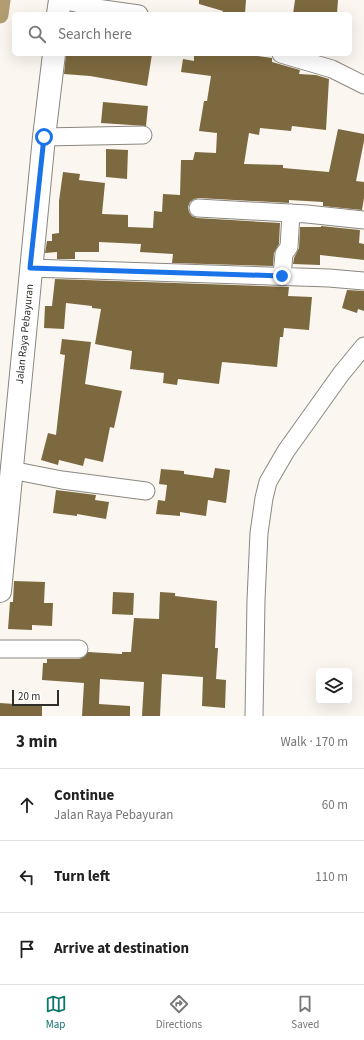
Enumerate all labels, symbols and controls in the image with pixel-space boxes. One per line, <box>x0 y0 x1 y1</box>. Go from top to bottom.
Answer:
search box <box>12 12 352 56</box>
icon: search <box>26 23 48 45</box>
text: Search here <box>58 24 132 45</box>
route start <box>35 128 53 146</box>
route end <box>273 267 291 285</box>
street label: Jalan Raya Pebayuran <box>12 283 37 385</box>
map controls <box>316 668 352 704</box>
button: layers <box>316 668 352 704</box>
scale bar <box>12 688 59 707</box>
text: 20 m <box>18 689 40 704</box>
text: 3 min <box>16 730 57 754</box>
text: Walk · 170 m <box>280 733 348 751</box>
text: Continue <box>54 785 114 806</box>
icon: ahead <box>16 794 38 816</box>
text: 60 m <box>322 796 348 814</box>
text: Jalan Raya Pebayuran <box>54 806 173 824</box>
icon: left <box>16 866 38 888</box>
text: Turn left <box>54 866 110 887</box>
text: 110 m <box>315 868 348 886</box>
icon: arrive <box>16 938 38 960</box>
text: Arrive at destination <box>54 938 189 959</box>
tab: Map <box>45 993 67 1032</box>
tab: Directions <box>156 993 202 1032</box>
tab: Saved <box>291 993 319 1032</box>

